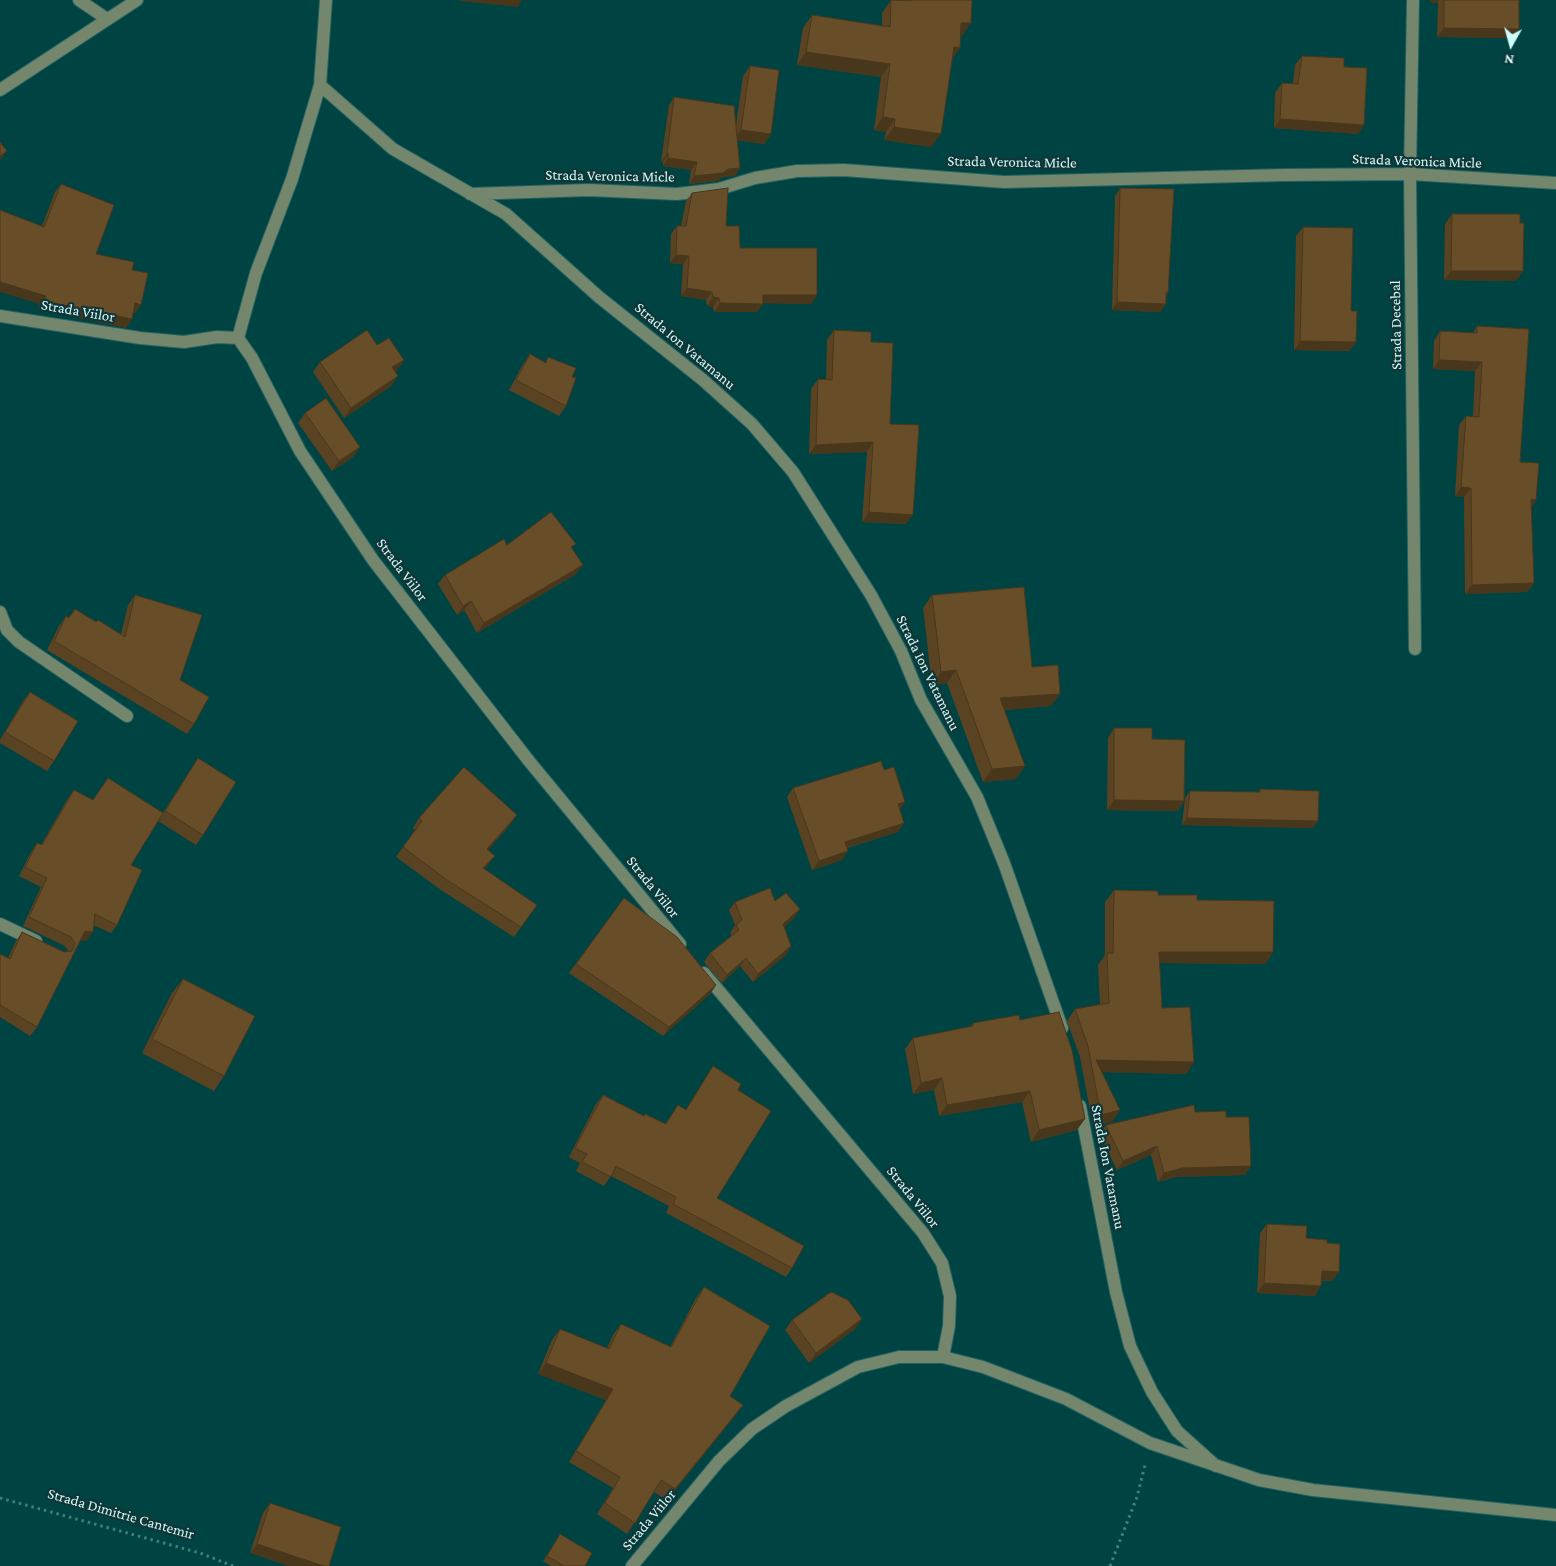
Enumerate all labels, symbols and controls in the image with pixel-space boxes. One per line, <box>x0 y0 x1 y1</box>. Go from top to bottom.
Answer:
north arrow <box>1486 20 1536 70</box>
text: N <box>1503 51 1515 68</box>
street label: Strada Veronica Micle <box>1352 150 1482 172</box>
street label: Strada Veronica Micle <box>947 152 1077 172</box>
street label: Strada Veronica Micle <box>545 166 675 186</box>
street label: Strada Decebal <box>1386 280 1406 370</box>
street label: Strada Viilor <box>40 296 116 326</box>
street label: Strada Ion Vatamanu <box>631 299 739 393</box>
street label: Strada Viilor <box>372 535 432 605</box>
street label: Strada Ion Vatamanu <box>892 612 964 734</box>
street label: Strada Viilor <box>623 852 683 922</box>
street label: Strada Ion Vatamanu <box>1087 1103 1129 1231</box>
street label: Strada Viilor <box>883 1162 943 1232</box>
street label: Strada Dimitrie Cantemir <box>46 1484 196 1544</box>
street label: Strada Viilor <box>618 1486 680 1554</box>

